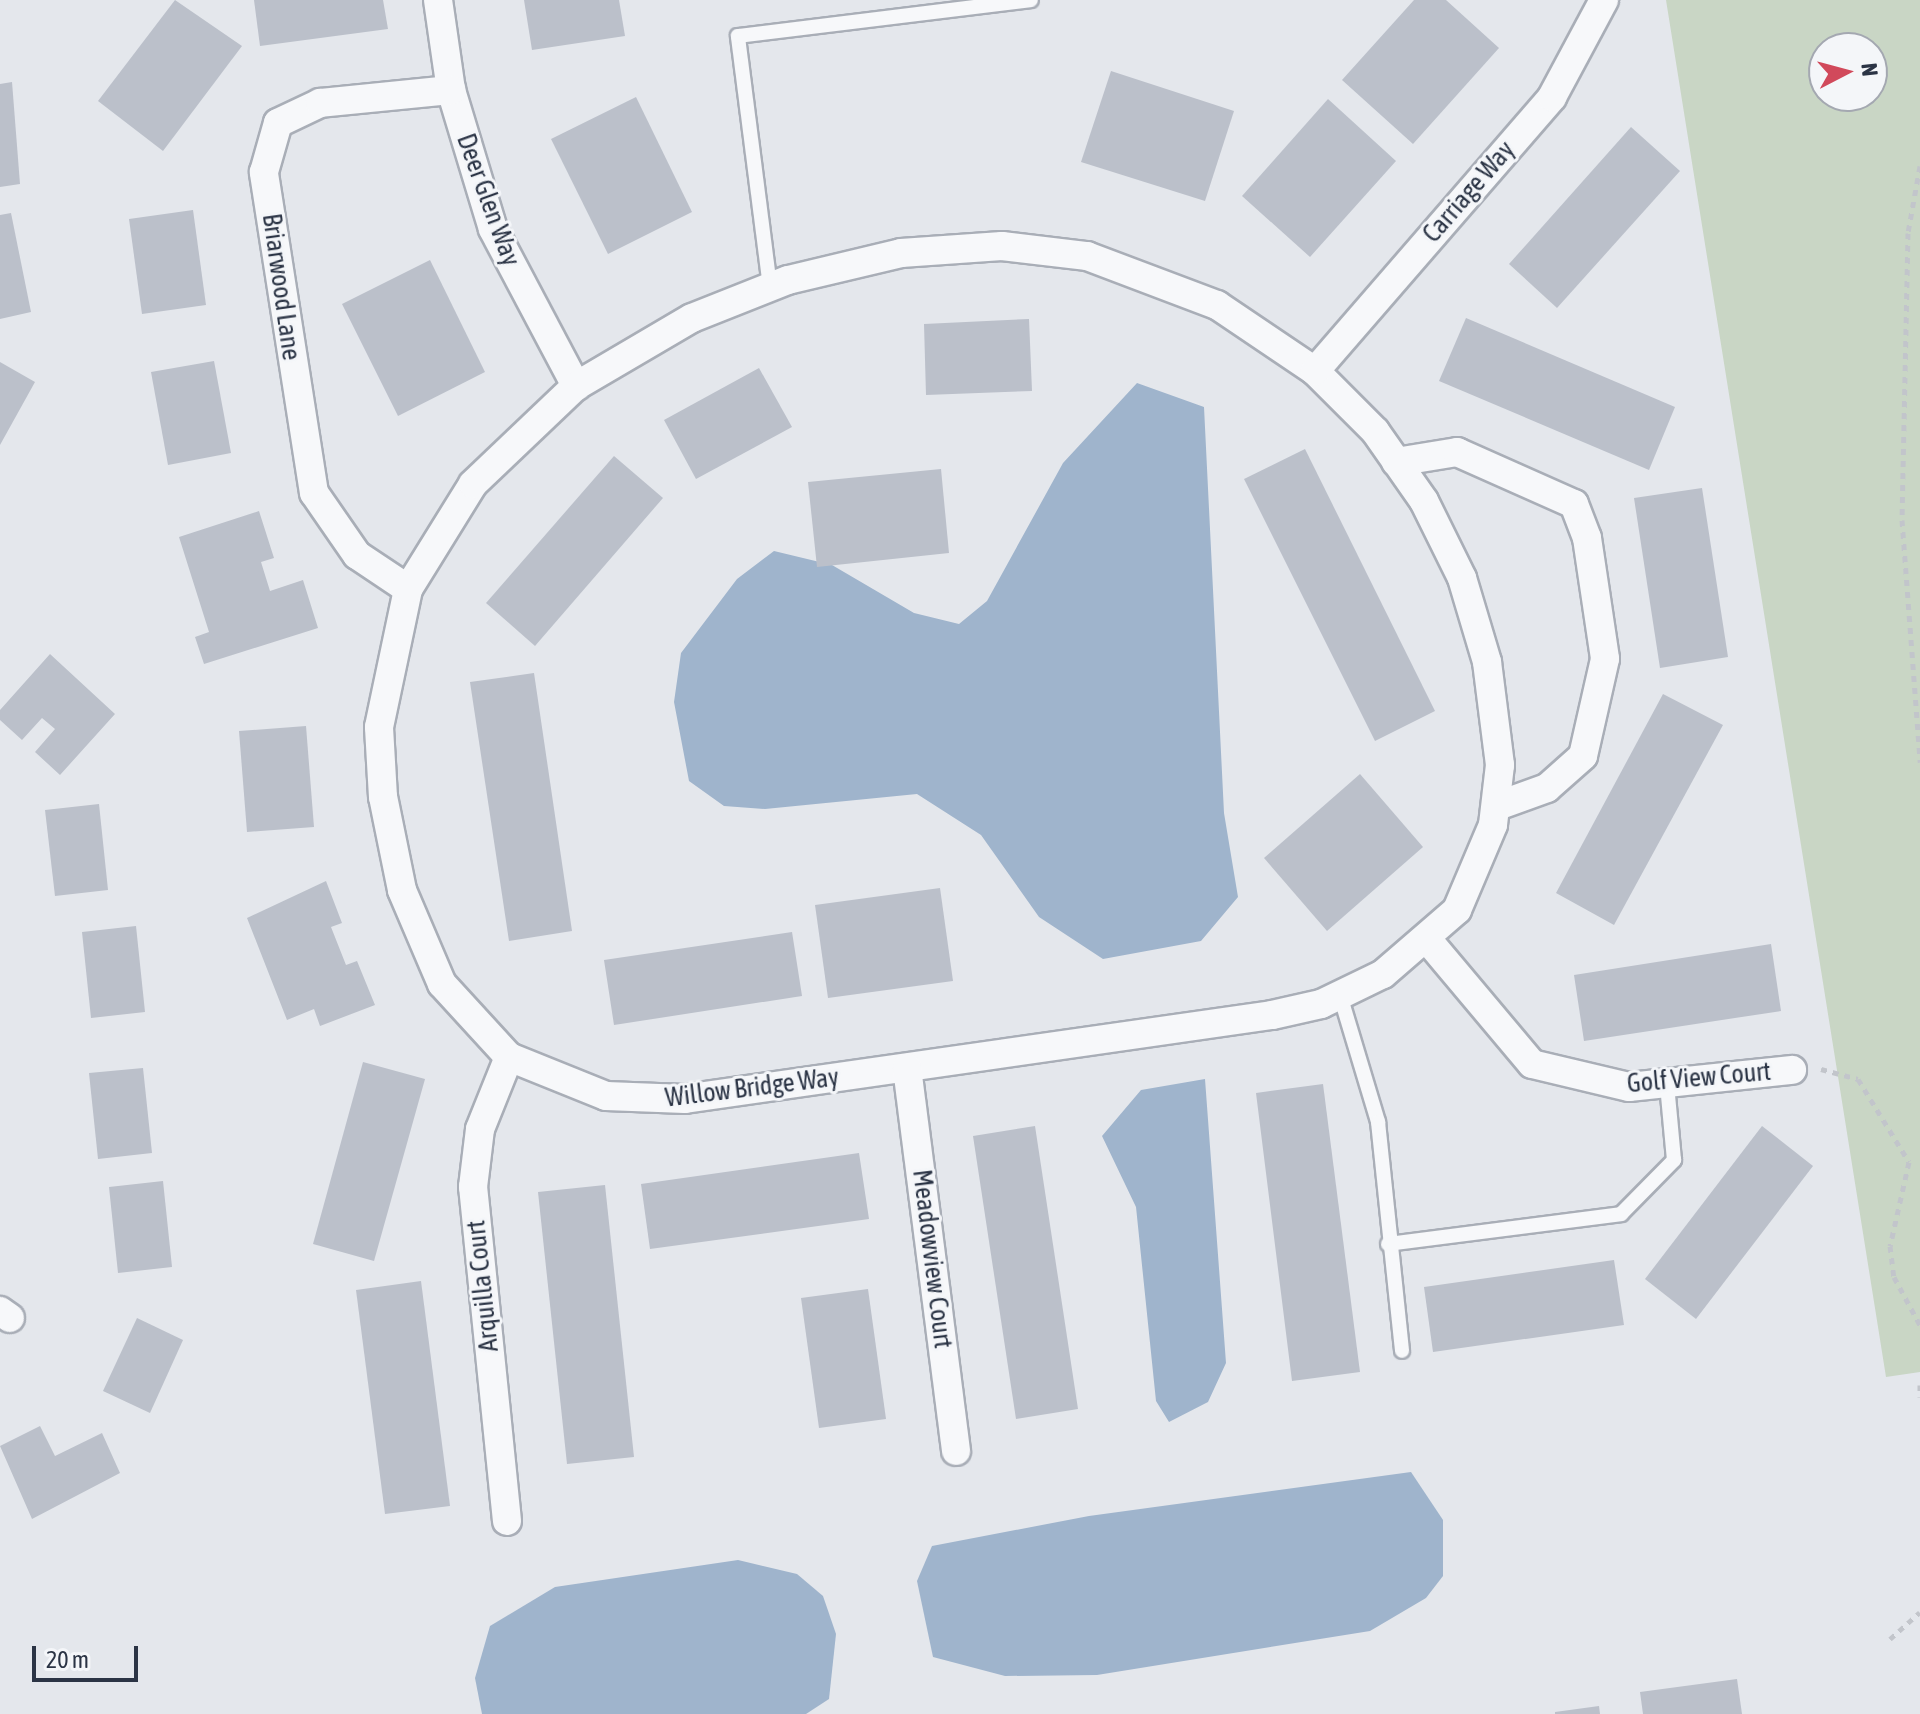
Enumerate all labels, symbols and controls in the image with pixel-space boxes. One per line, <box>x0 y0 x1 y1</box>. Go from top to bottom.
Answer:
north arrow <box>1808 32 1888 112</box>
text: N <box>1856 62 1883 78</box>
street label: Deer Glen Way <box>450 130 526 270</box>
street label: Carriage Way <box>1417 135 1521 249</box>
street label: Briarwood Lane <box>255 212 307 362</box>
street label: Golf View Court <box>1626 1056 1772 1100</box>
street label: Willow Bridge Way <box>663 1062 841 1114</box>
street label: Meadowview Court <box>906 1168 958 1350</box>
street label: Arquilla Court <box>461 1219 505 1353</box>
scale bar <box>36 1630 142 1680</box>
text: 20 m <box>46 1646 89 1673</box>

